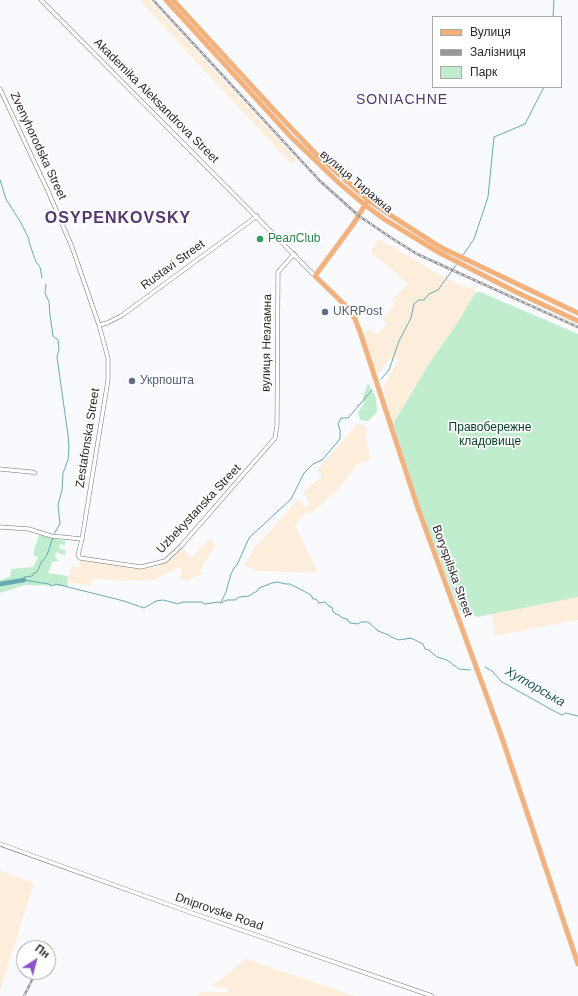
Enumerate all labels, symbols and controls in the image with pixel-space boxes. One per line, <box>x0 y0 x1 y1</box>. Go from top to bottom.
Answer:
legend <box>432 16 562 88</box>
text: Вулиця <box>470 25 511 39</box>
street label: Akademika Aleksandrova Street <box>91 36 221 166</box>
text: Залізниця <box>470 45 526 59</box>
text: Парк <box>470 65 497 79</box>
street label: Zvenyhorodska Street <box>7 90 69 202</box>
district label: SONIACHNE <box>356 92 448 108</box>
street label: вулиця Тиражна <box>317 147 395 217</box>
district label: OSYPENKOVSKY <box>45 209 191 229</box>
place label: РеалClub <box>268 232 321 246</box>
marker: РеалClub <box>255 234 265 244</box>
street label: Rustavi Street <box>138 237 208 293</box>
street label: вулиця Незламна <box>259 294 275 392</box>
place label: UKRPost <box>333 305 382 319</box>
marker: UKRPost <box>320 307 330 317</box>
place label: Укрпошта <box>140 374 194 388</box>
marker: Укрпошта <box>127 376 137 386</box>
street label: Zestafonska Street <box>73 387 103 489</box>
park label: Правобережне кладовище <box>449 421 531 449</box>
street label: Uzbekystanska Street <box>154 461 244 557</box>
street label: Boryspilska Street <box>429 523 475 619</box>
water label: Хуторська <box>502 664 568 710</box>
street label: Dniprovske Road <box>173 890 265 934</box>
north arrow <box>16 940 56 980</box>
text: Пн <box>33 942 52 960</box>

